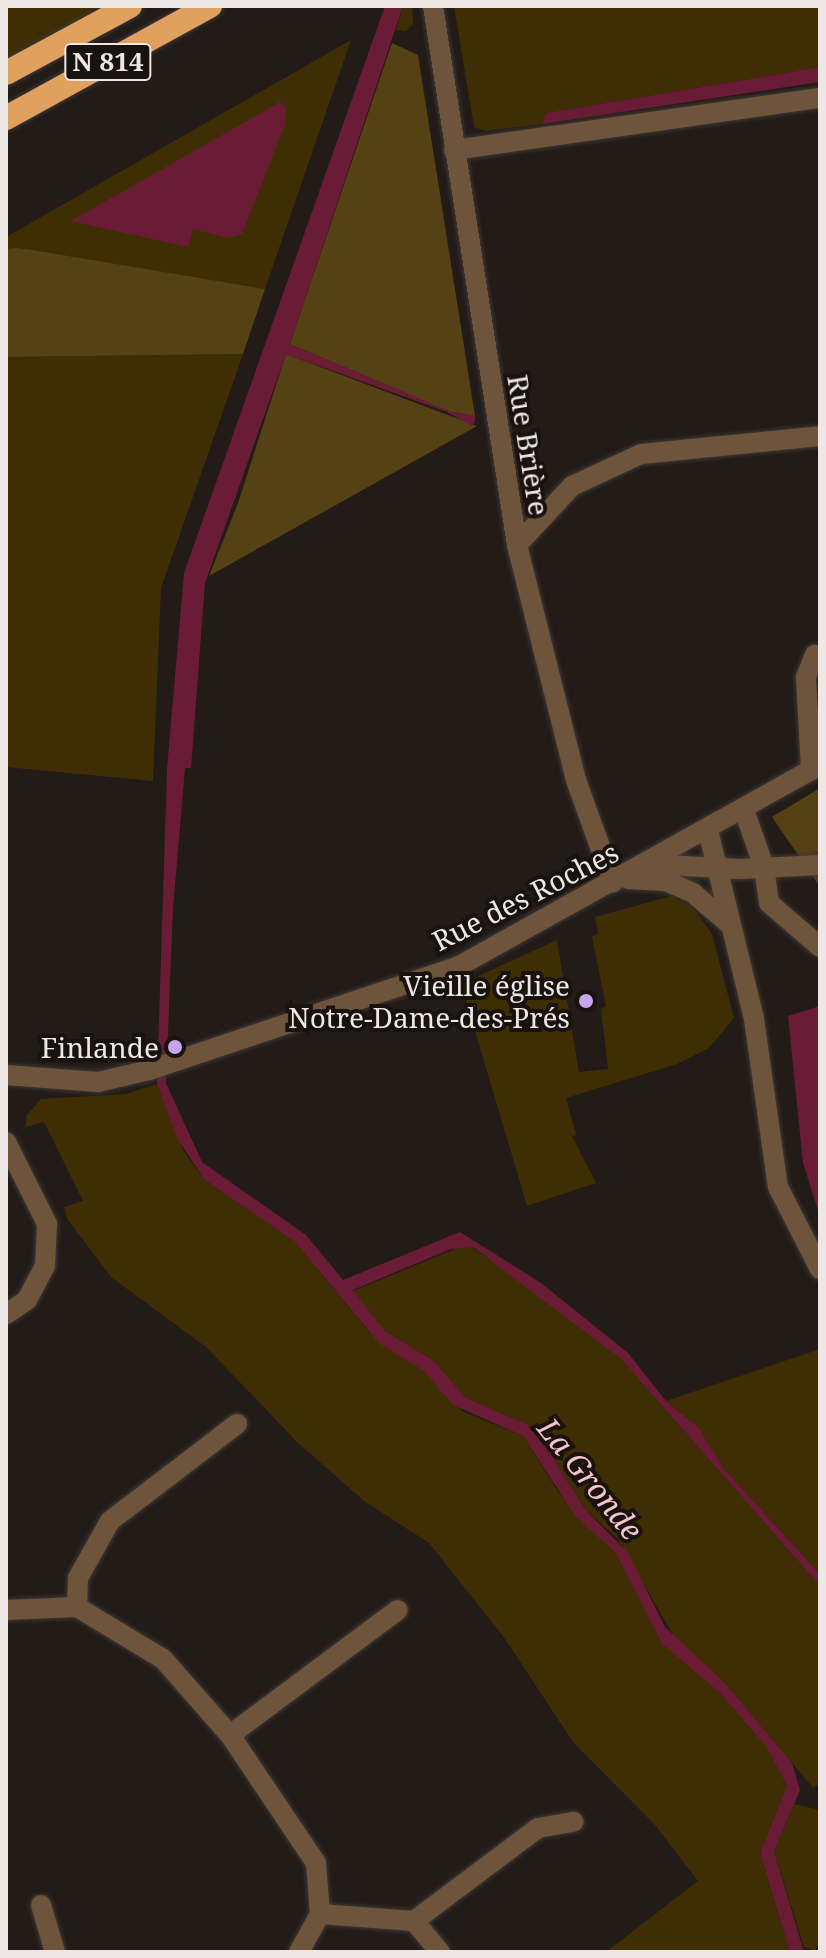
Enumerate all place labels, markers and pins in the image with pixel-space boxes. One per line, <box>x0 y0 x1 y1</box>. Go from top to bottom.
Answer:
place label: Vieille église Notre-Dame-des-Prés <box>288 968 570 1034</box>
marker: Vieille église Notre-Dame-des-Prés <box>577 992 595 1010</box>
place label: Finlande <box>41 1030 159 1064</box>
marker: Finlande <box>166 1038 184 1056</box>

